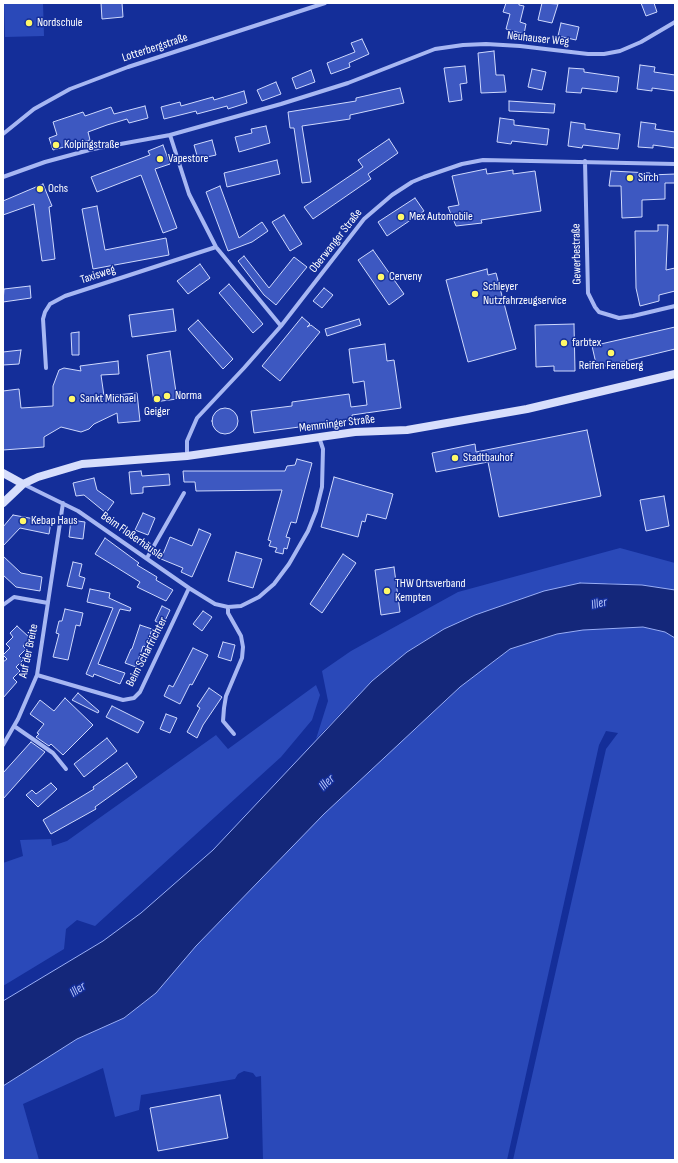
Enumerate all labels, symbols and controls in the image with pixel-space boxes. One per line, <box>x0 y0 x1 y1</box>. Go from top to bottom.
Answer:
place label: Nordschule <box>37 16 83 30</box>
marker: Nordschule <box>24 18 34 28</box>
street label: Neuhauser Weg <box>506 29 570 49</box>
street label: Lotterbergstraße <box>120 31 190 65</box>
place label: Kolpingstraße <box>64 138 119 152</box>
marker: Kolpingstraße <box>51 140 61 150</box>
place label: Vapestore <box>168 152 208 166</box>
marker: Vapestore <box>155 154 165 164</box>
place label: Sirch <box>638 171 659 185</box>
marker: Sirch <box>625 173 635 183</box>
place label: Ochs <box>48 182 68 196</box>
marker: Ochs <box>35 184 45 194</box>
street label: Oberwanger Straße <box>307 206 365 276</box>
place label: Mex Automobile <box>409 210 473 224</box>
marker: Mex Automobile <box>396 212 406 222</box>
street label: Gewerbestraße <box>569 223 585 285</box>
street label: Taxisweg <box>79 263 117 287</box>
place label: Cerveny <box>389 270 422 284</box>
marker: Cerveny <box>376 272 386 282</box>
place label: Schleyer Nutzfahrzeugservice <box>483 280 567 308</box>
marker: Schleyer Nutzfahrzeugservice <box>470 289 480 299</box>
place label: farbtex <box>572 336 601 350</box>
marker: farbtex <box>559 338 569 348</box>
marker: Reifen Feneberg <box>606 348 616 358</box>
place label: Reifen Feneberg <box>579 359 643 373</box>
place label: Norma <box>175 389 202 403</box>
marker: Norma <box>162 391 172 401</box>
place label: Sankt Michael <box>80 392 136 406</box>
marker: Sankt Michael <box>67 394 77 404</box>
marker: Geiger <box>152 394 162 404</box>
place label: Geiger <box>144 405 170 419</box>
street label: Memminger Straße <box>298 412 376 436</box>
place label: Stadtbauhof <box>463 451 513 465</box>
marker: Stadtbauhof <box>450 453 460 463</box>
street label: Beim Floßerhäusle <box>98 509 166 563</box>
place label: Kebap Haus <box>31 514 78 528</box>
marker: Kebap Haus <box>18 516 28 526</box>
place label: THW Ortsverband Kempten <box>395 577 466 605</box>
marker: THW Ortsverband Kempten <box>382 586 392 596</box>
water label: Iller <box>589 595 609 613</box>
street label: Beim Scharfrichter <box>123 615 171 689</box>
street label: Auf der Breite <box>16 623 42 679</box>
water label: Iller <box>316 772 338 794</box>
water label: Iller <box>67 979 89 1001</box>

